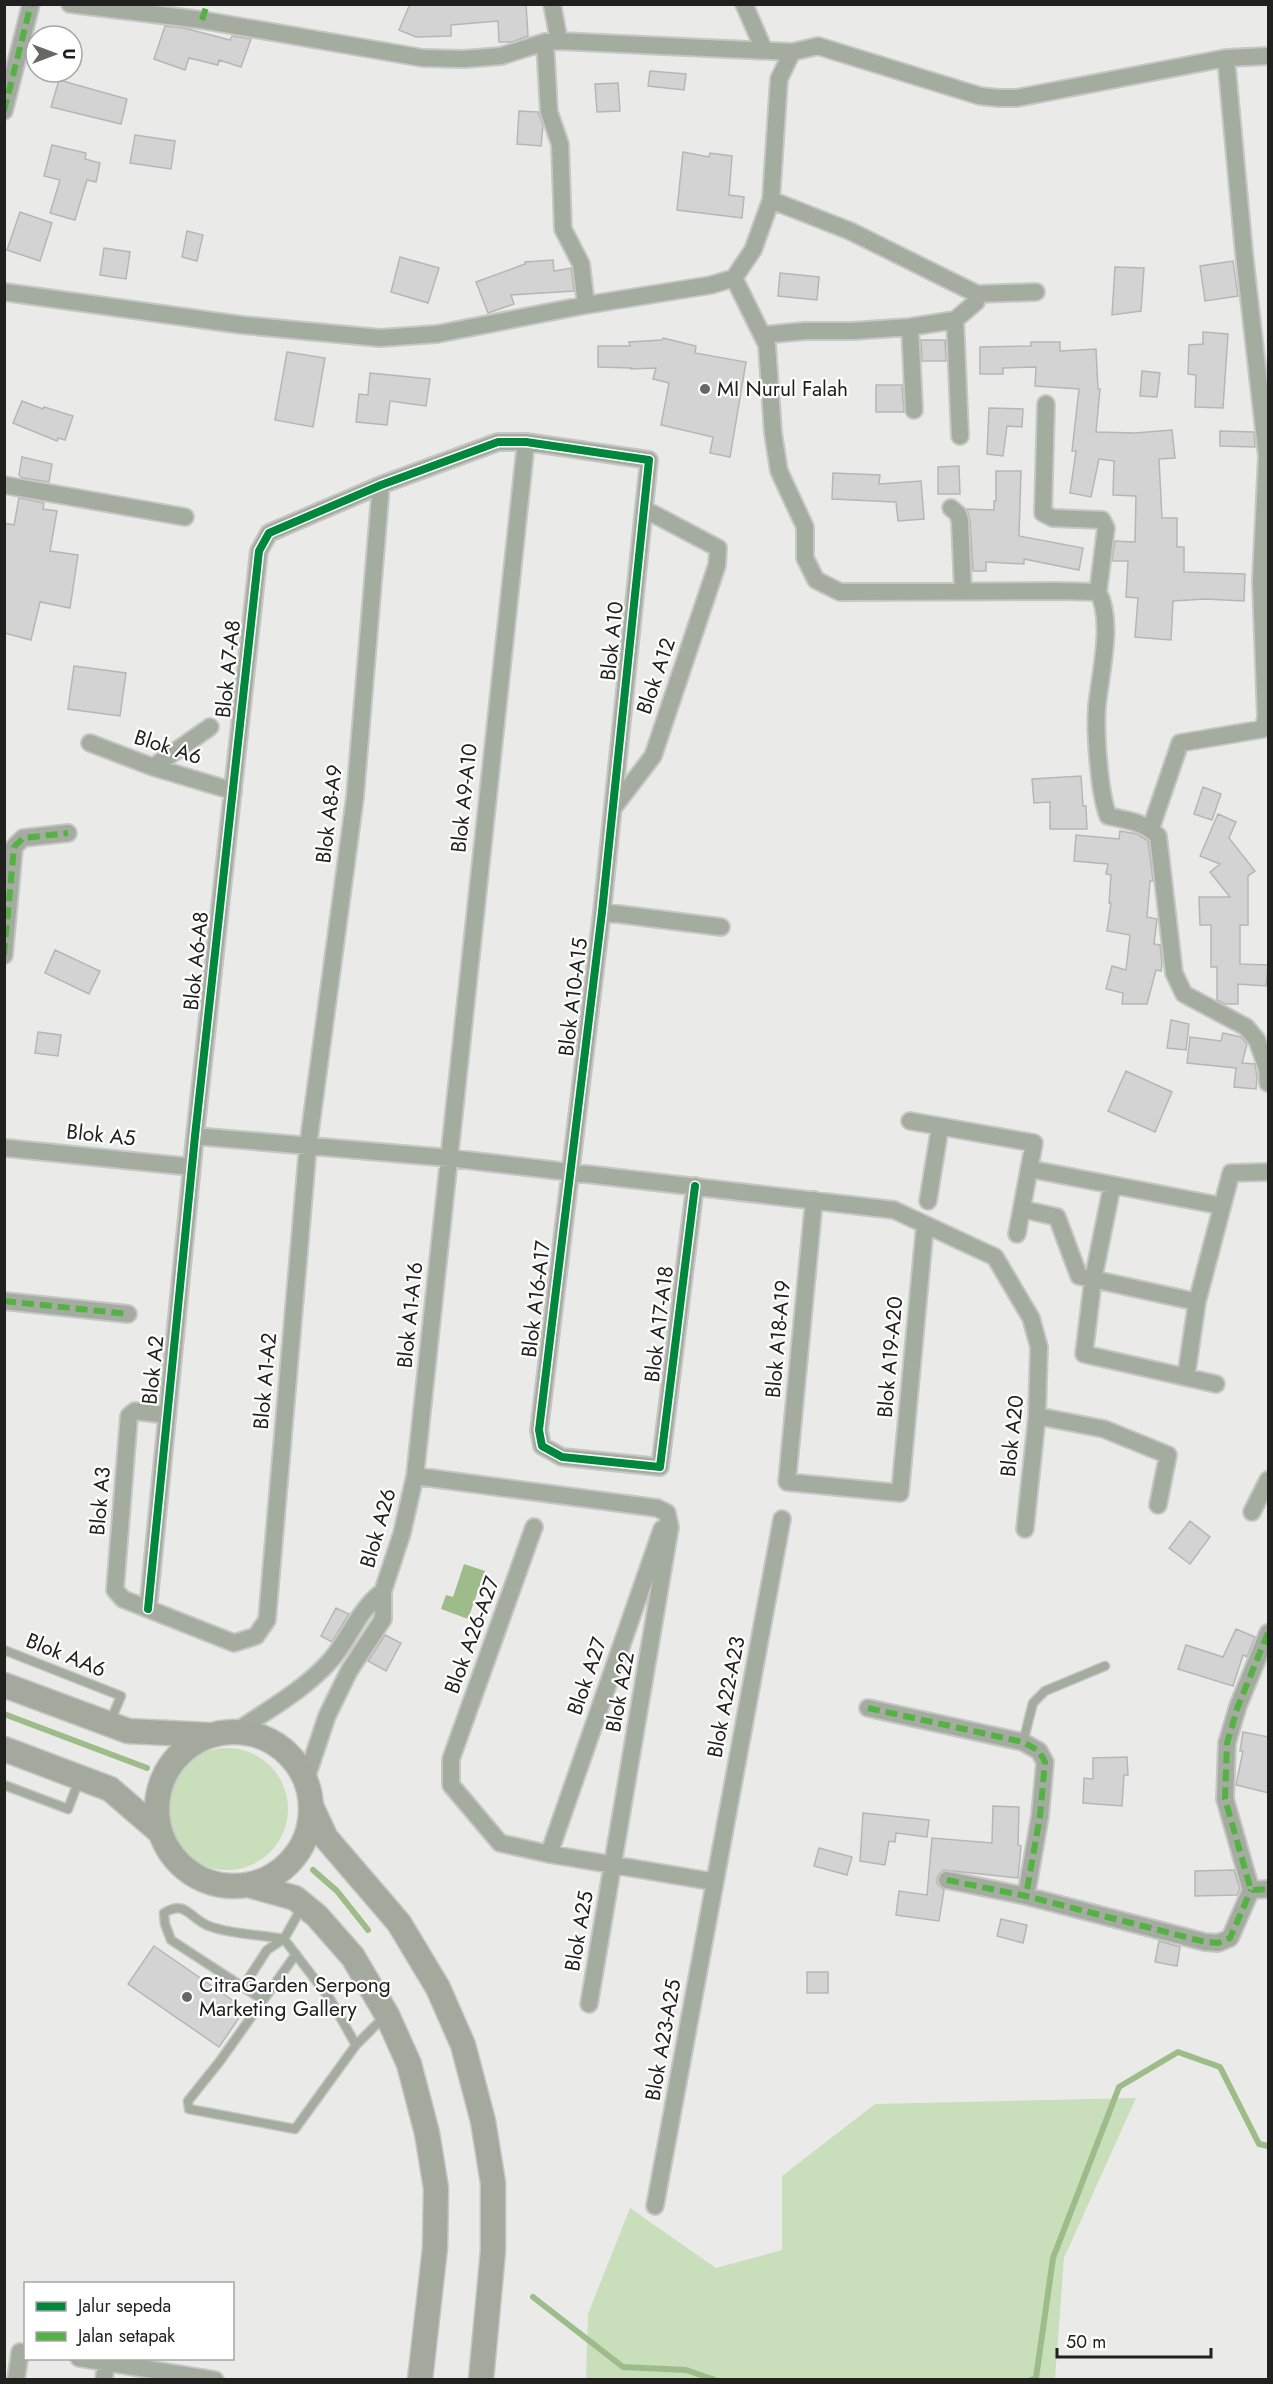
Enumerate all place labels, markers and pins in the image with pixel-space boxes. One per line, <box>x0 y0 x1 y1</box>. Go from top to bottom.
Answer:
place label: MI Nurul Falah <box>717 374 848 404</box>
marker: MI Nurul Falah <box>698 382 712 396</box>
place label: CitraGarden Serpong Marketing Gallery <box>199 1970 391 2024</box>
marker: CitraGarden Serpong Marketing Gallery <box>180 1990 194 2004</box>

